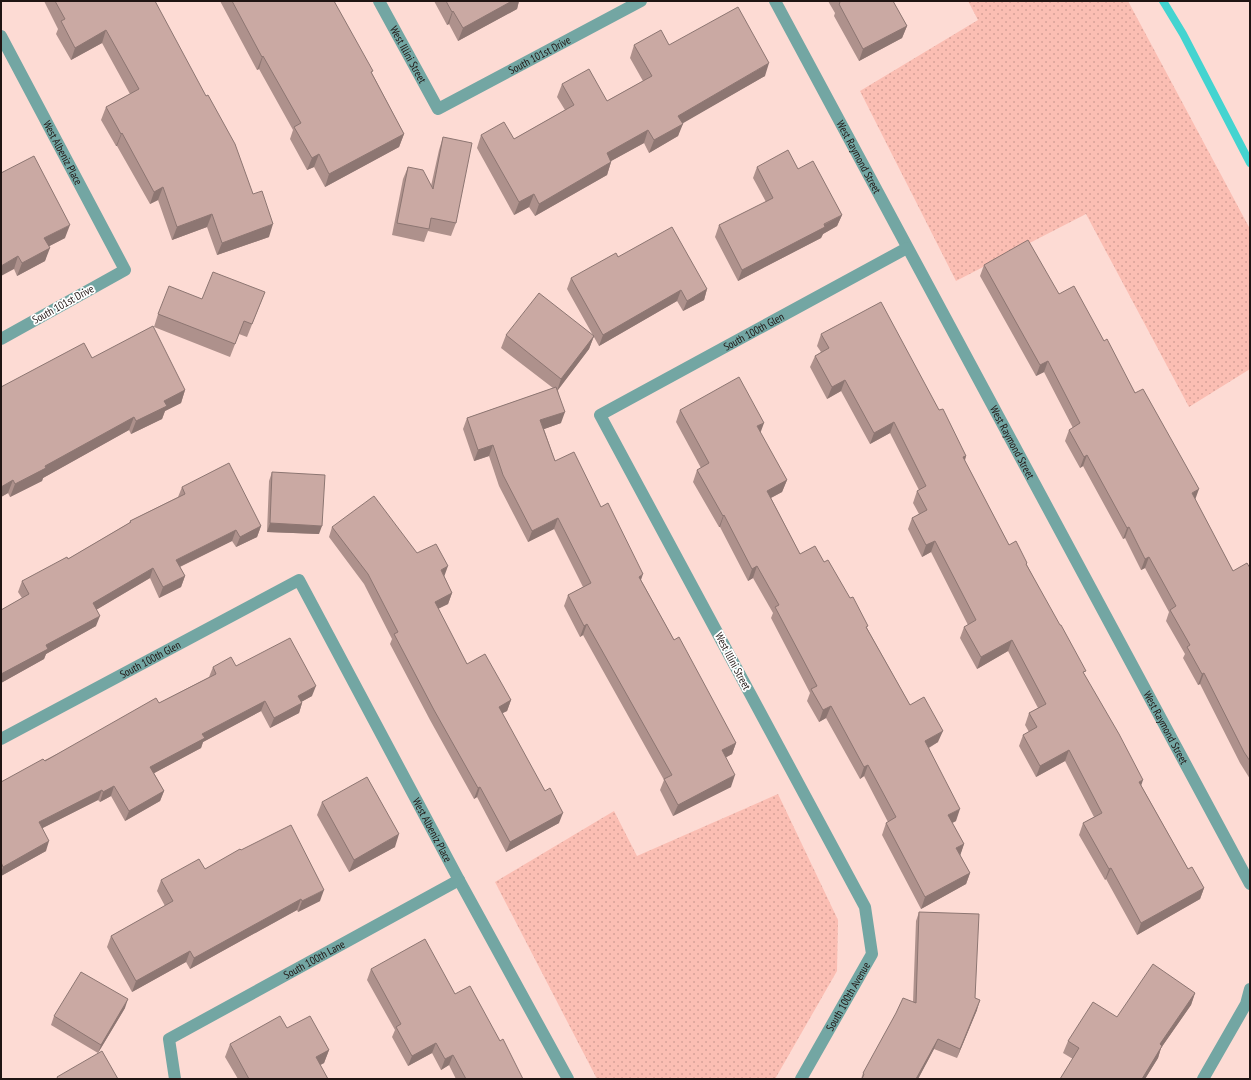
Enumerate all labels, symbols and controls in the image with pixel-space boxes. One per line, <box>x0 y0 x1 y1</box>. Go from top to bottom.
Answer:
street label: West Illini Street <box>387 23 430 86</box>
street label: South 101st Drive <box>506 33 573 77</box>
street label: West Albeniz Place <box>40 118 86 188</box>
street label: West Raymond Street <box>833 118 884 196</box>
street label: South 101st Drive <box>30 281 97 327</box>
street label: South 100th Glen <box>721 309 787 354</box>
street label: West Raymond Street <box>987 403 1038 481</box>
street label: West Illini Street <box>712 630 754 692</box>
street label: South 100th Glen <box>117 637 183 681</box>
street label: West Raymond Street <box>1140 688 1191 767</box>
street label: West Albeniz Place <box>409 795 455 865</box>
street label: South 100th Lane <box>281 937 348 982</box>
street label: South 100th Avenue <box>823 959 873 1033</box>

